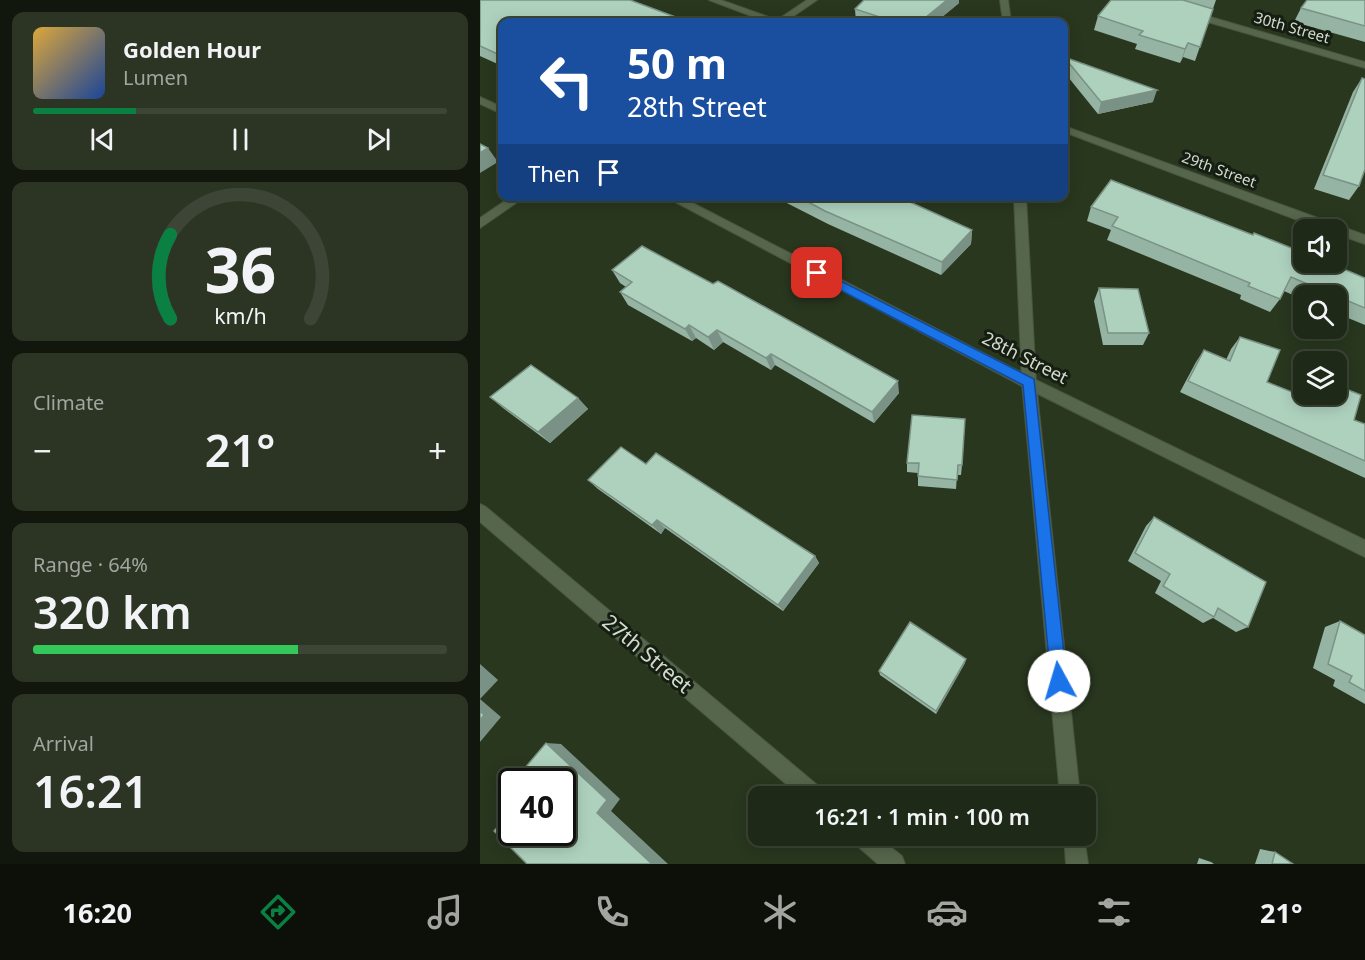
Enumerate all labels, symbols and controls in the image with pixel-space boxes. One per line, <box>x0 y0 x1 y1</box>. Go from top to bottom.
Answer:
street label: 30th Street <box>1252 7 1333 48</box>
text: Golden Hour <box>123 34 261 64</box>
text: 50 m <box>627 34 727 91</box>
icon: left <box>528 42 606 120</box>
text: Lumen <box>123 64 188 91</box>
text: 28th Street <box>627 88 767 125</box>
icon: previous <box>86 123 119 156</box>
icon: pause <box>224 123 257 156</box>
icon: next <box>362 123 395 156</box>
street label: 29th Street <box>1179 146 1260 192</box>
icon: arrive <box>592 156 625 189</box>
text: Then <box>528 158 580 188</box>
map controls <box>1293 219 1347 405</box>
button: sound <box>1293 219 1347 273</box>
text: 36 <box>204 226 276 311</box>
pin <box>791 247 842 298</box>
icon: arrive <box>800 256 833 289</box>
button: search <box>1293 285 1347 339</box>
text: km/h <box>214 301 266 330</box>
street label: 28th Street <box>979 325 1073 389</box>
button: layers <box>1293 351 1347 405</box>
text: Climate <box>33 389 104 416</box>
text: 21° <box>205 419 275 480</box>
text: − <box>33 428 52 473</box>
text: + <box>428 428 447 473</box>
text: Range · 64% <box>33 551 148 578</box>
text: 320 km <box>33 581 192 642</box>
street label: 27th Street <box>597 608 699 699</box>
position arrow <box>1027 649 1091 713</box>
text: Arrival <box>33 730 94 757</box>
text: 16:21 <box>33 760 148 821</box>
speed limit sign: 40 <box>498 768 576 846</box>
text: 16:21 · 1 min · 100 m <box>814 801 1030 831</box>
icon: directions <box>257 891 299 933</box>
icon: music <box>424 891 466 933</box>
icon: phone <box>591 891 633 933</box>
icon: climate <box>759 891 801 933</box>
icon: car <box>926 891 968 933</box>
icon: filters <box>1093 891 1135 933</box>
text: 16:20 <box>63 894 132 931</box>
text: 21° <box>1260 894 1302 931</box>

